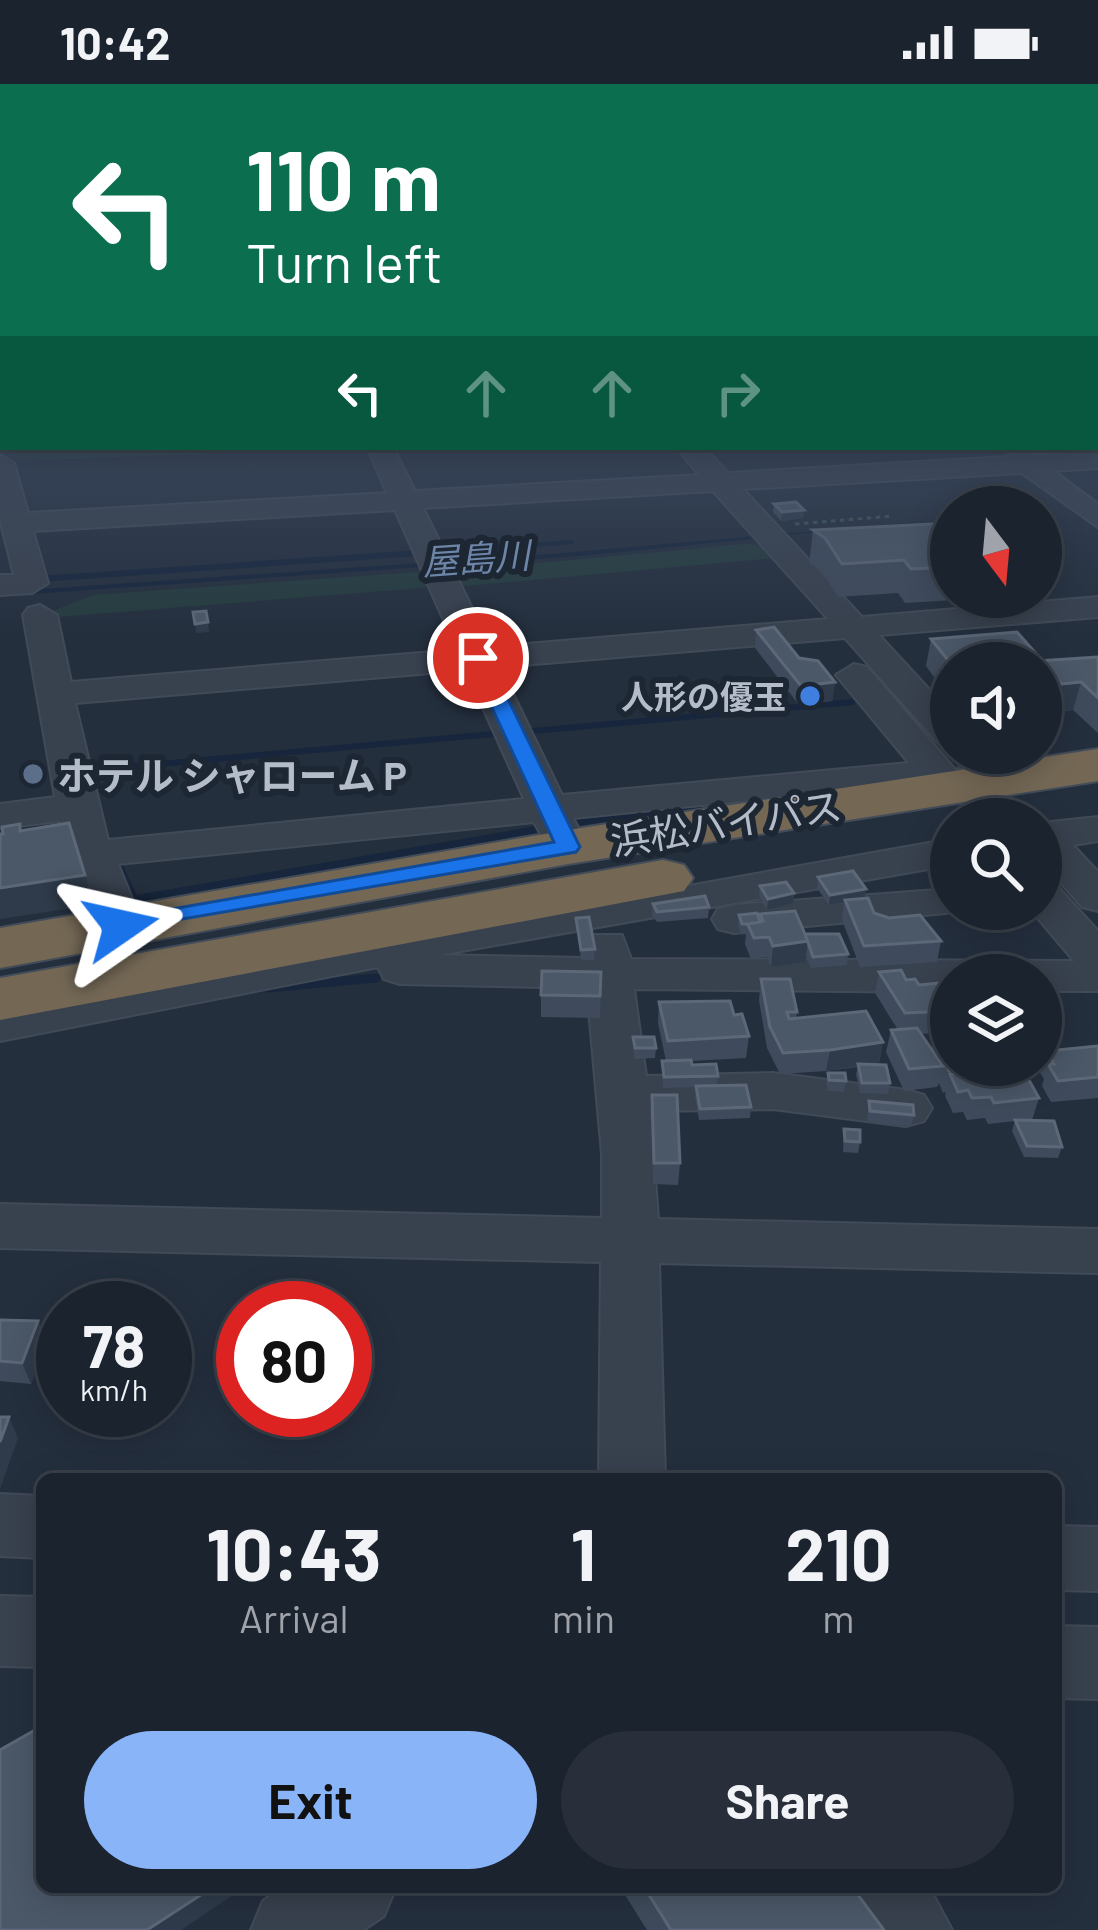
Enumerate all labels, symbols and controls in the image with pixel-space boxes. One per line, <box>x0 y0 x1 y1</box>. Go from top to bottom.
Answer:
text: 10:42 <box>60 15 170 69</box>
text: 110 m <box>246 127 441 228</box>
icon: left <box>48 132 204 288</box>
text: Turn left <box>246 229 443 294</box>
icon: left <box>327 360 393 426</box>
icon: ahead <box>453 360 519 426</box>
icon: ahead <box>579 360 645 426</box>
icon: right <box>705 360 771 426</box>
north arrow <box>930 486 1062 618</box>
map controls <box>930 486 1062 1086</box>
water label: 屋島川 <box>421 532 535 582</box>
pin <box>427 607 529 709</box>
icon: arrive <box>445 625 511 691</box>
button: sound <box>930 642 1062 774</box>
place label: 人形の優玉 <box>621 676 786 716</box>
marker: 人形の優玉 <box>797 683 823 709</box>
place label: ホテル シャローム P <box>57 751 407 798</box>
marker: ホテル シャローム P <box>20 761 46 787</box>
street label: 浜松バイパス <box>607 781 845 863</box>
button: search <box>930 798 1062 930</box>
position arrow <box>58 863 184 989</box>
button: layers <box>930 954 1062 1086</box>
speed limit sign: 80 <box>216 1281 372 1437</box>
text: 78 <box>83 1308 145 1380</box>
text: km/h <box>80 1371 148 1407</box>
text: 10:43 <box>206 1509 381 1595</box>
text: 1 <box>571 1509 596 1595</box>
text: 210 <box>785 1509 892 1595</box>
text: Arrival <box>239 1594 348 1641</box>
text: min <box>552 1594 615 1641</box>
text: m <box>822 1594 855 1641</box>
button: Exit <box>84 1731 537 1869</box>
button: Share <box>561 1731 1014 1869</box>

